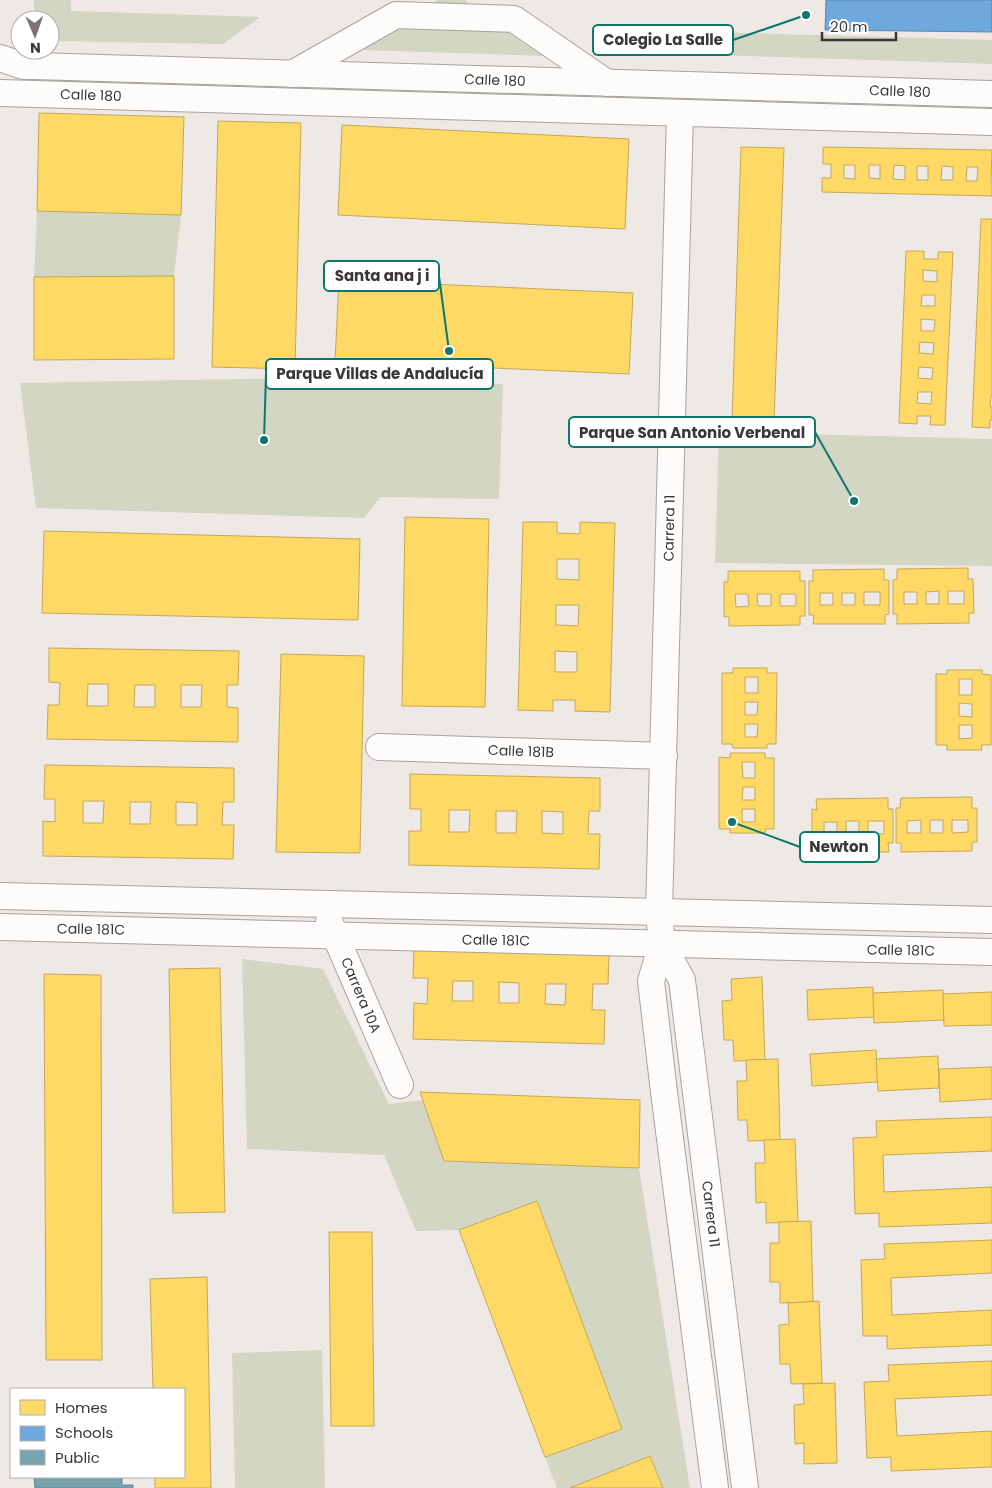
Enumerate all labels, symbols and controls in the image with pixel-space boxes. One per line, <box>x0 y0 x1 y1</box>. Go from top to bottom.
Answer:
north arrow <box>10 10 60 60</box>
scale bar <box>822 10 896 42</box>
text: 20 m <box>830 16 868 37</box>
callout: Colegio La Salle <box>593 25 733 55</box>
text: Colegio La Salle <box>603 29 723 50</box>
text: N <box>30 38 41 58</box>
street label: Calle 180 <box>464 69 526 91</box>
street label: Calle 180 <box>869 80 931 102</box>
street label: Calle 180 <box>60 84 122 106</box>
callout: Santa ana j i <box>324 261 439 291</box>
text: Santa ana j i <box>335 265 429 286</box>
callout: Parque Villas de Andalucía <box>266 359 493 389</box>
text: Parque Villas de Andalucía <box>276 363 484 384</box>
callout: Parque San Antonio Verbenal <box>569 417 815 447</box>
text: Parque San Antonio Verbenal <box>579 422 805 443</box>
street label: Carrera 11 <box>658 494 680 562</box>
street label: Calle 181B <box>488 740 554 762</box>
callout: Newton <box>800 832 879 862</box>
text: Newton <box>809 836 869 857</box>
street label: Calle 181C <box>57 918 125 940</box>
street label: Calle 181C <box>462 929 530 951</box>
street label: Calle 181C <box>867 939 935 961</box>
street label: Carrera 10A <box>336 954 386 1036</box>
street label: Carrera 11 <box>697 1180 725 1248</box>
legend <box>10 1388 185 1478</box>
text: Homes <box>55 1397 108 1418</box>
text: Schools <box>55 1422 113 1443</box>
text: Public <box>55 1447 100 1468</box>

